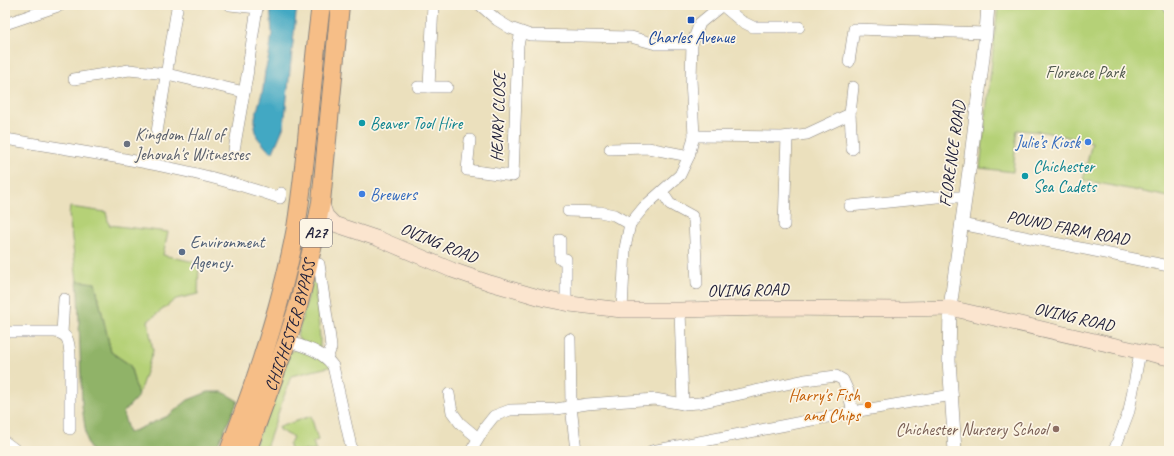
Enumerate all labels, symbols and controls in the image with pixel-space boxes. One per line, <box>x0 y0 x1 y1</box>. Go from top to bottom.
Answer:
marker: Charles Avenue <box>686 15 696 25</box>
place label: Charles Avenue <box>648 27 736 48</box>
park label: Florence Park <box>1046 62 1126 83</box>
street label: HENRY CLOSE <box>486 69 510 162</box>
street label: FLORENCE ROAD <box>934 98 970 208</box>
place label: Beaver Tool Hire <box>370 113 464 134</box>
marker: Beaver Tool Hire <box>357 118 367 128</box>
place label: Kingdom Hall of Jehovah's Witnesses <box>134 124 252 165</box>
place label: Julie’s Kiosk <box>1014 132 1082 153</box>
marker: Julie’s Kiosk <box>1083 137 1093 147</box>
marker: Kingdom Hall of Jehovah's Witnesses <box>122 139 132 149</box>
place label: Chichester Sea Cadets <box>1033 156 1098 197</box>
marker: Chichester Sea Cadets <box>1020 171 1030 181</box>
place label: Brewers <box>370 184 419 205</box>
marker: Brewers <box>357 189 367 199</box>
street label: POUND FARM ROAD <box>1005 206 1132 250</box>
street label: OVING ROAD <box>397 218 482 268</box>
road number: A27 <box>300 219 332 247</box>
place label: Environment Agency. <box>190 232 267 273</box>
marker: Environment Agency. <box>177 247 187 257</box>
street label: CHICHESTER BYPASS <box>259 255 320 394</box>
street label: OVING ROAD <box>707 279 790 301</box>
street label: OVING ROAD <box>1032 298 1117 337</box>
place label: Harry's Fish and Chips <box>788 385 861 426</box>
marker: Harry's Fish and Chips <box>863 400 873 410</box>
place label: Chichester Nursery School <box>896 419 1051 440</box>
marker: Chichester Nursery School <box>1051 424 1061 434</box>

